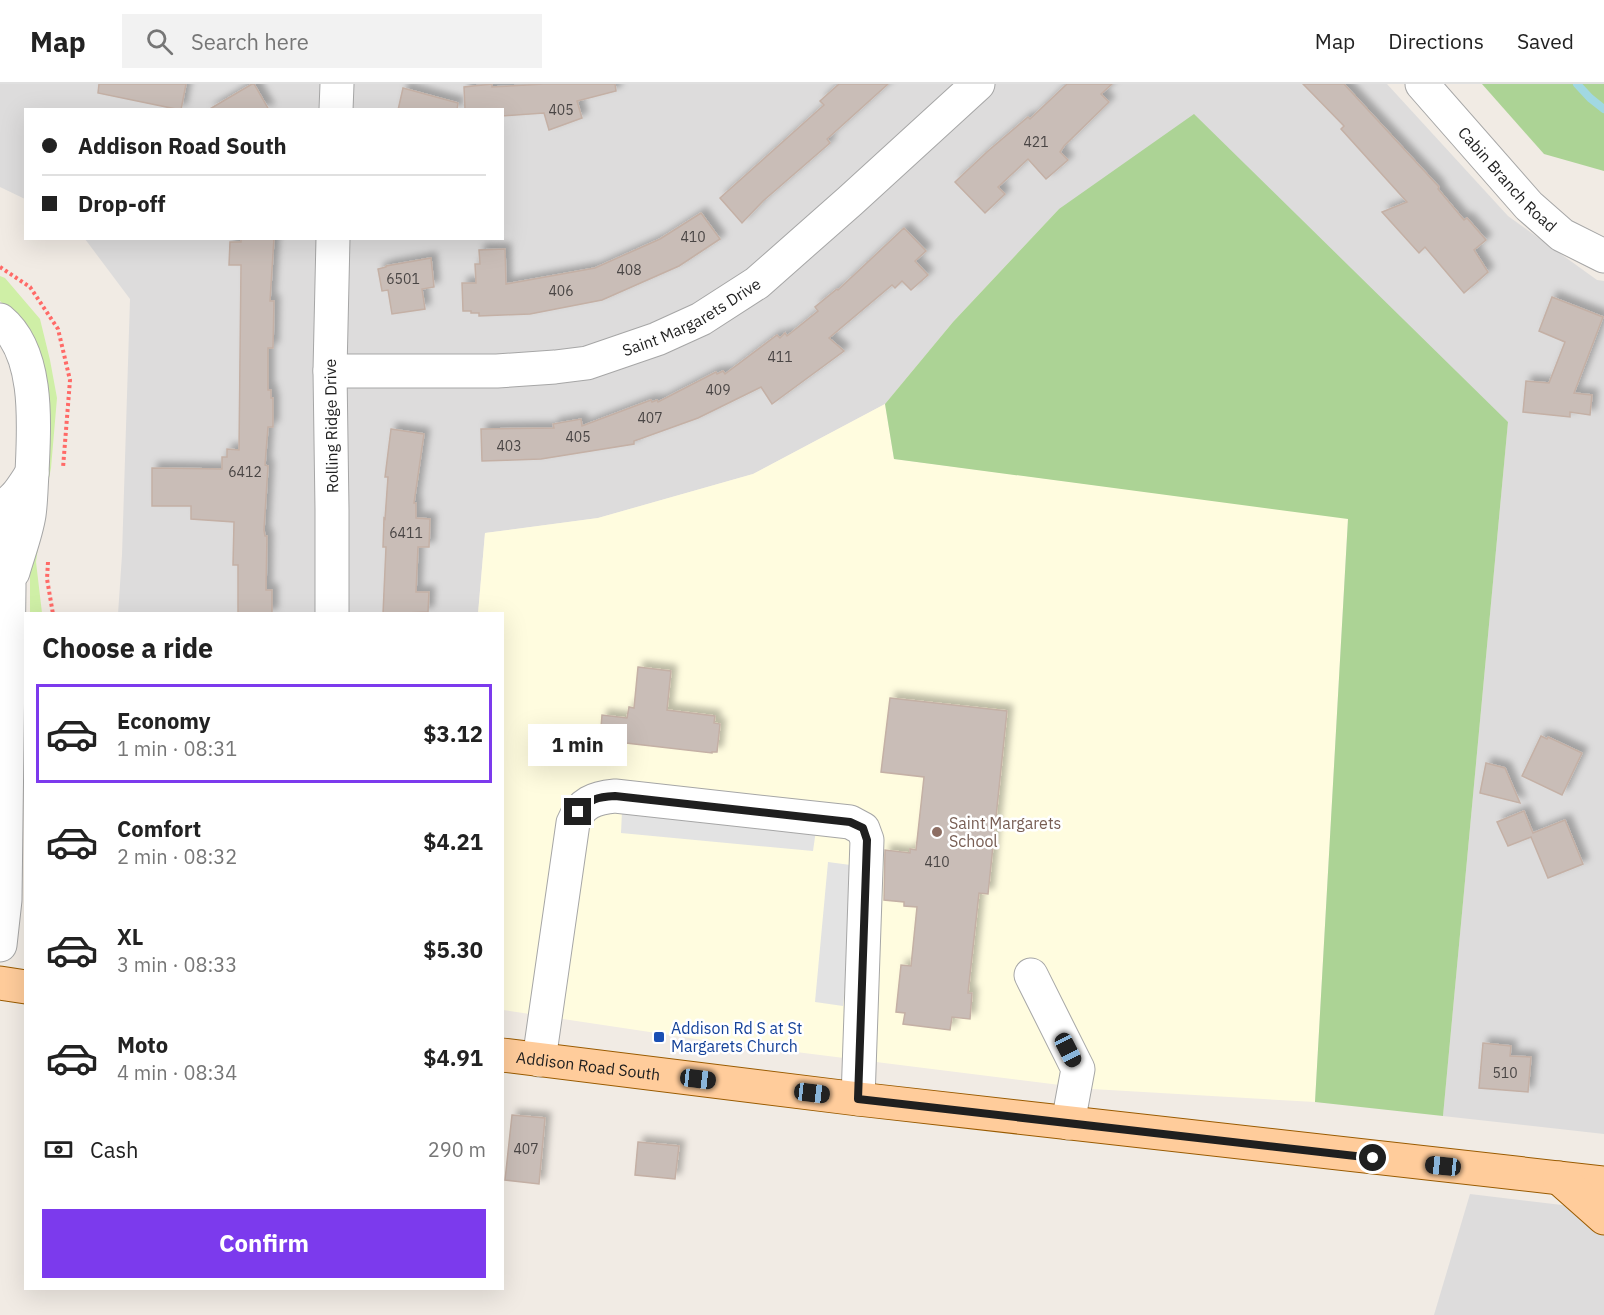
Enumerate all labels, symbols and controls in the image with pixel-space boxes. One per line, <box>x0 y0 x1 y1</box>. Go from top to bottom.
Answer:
search box <box>122 14 542 68</box>
text: Map <box>30 23 86 60</box>
icon: search <box>143 25 176 58</box>
text: Search here <box>191 27 309 56</box>
text: Map <box>1315 27 1355 55</box>
text: Directions <box>1388 27 1484 55</box>
text: Saved <box>1517 27 1574 55</box>
house number: 405 <box>548 101 574 119</box>
street label: Cabin Branch Road <box>1454 122 1561 236</box>
text: Addison Road South <box>78 131 287 160</box>
house number: 421 <box>1023 133 1049 151</box>
text: Drop-off <box>78 189 165 218</box>
house number: 410 <box>680 228 706 246</box>
house number: 408 <box>616 261 642 279</box>
house number: 6501 <box>386 270 420 288</box>
street label: Saint Margarets Drive <box>620 273 765 360</box>
house number: 406 <box>548 282 574 300</box>
house number: 411 <box>767 348 793 366</box>
street label: Rolling Ridge Drive <box>320 358 342 493</box>
house number: 409 <box>705 381 731 399</box>
house number: 407 <box>637 409 663 427</box>
house number: 405 <box>565 428 591 446</box>
house number: 403 <box>496 437 522 455</box>
house number: 6412 <box>228 463 262 481</box>
house number: 6411 <box>389 524 423 542</box>
text: Choose a ride <box>42 630 213 665</box>
text: Economy <box>117 706 211 735</box>
icon: car <box>45 707 99 761</box>
text: $3.12 <box>423 719 483 748</box>
callout: 1 min <box>528 725 628 767</box>
text: 1 min <box>551 731 604 758</box>
text: 1 min · 08:31 <box>117 735 237 762</box>
route end <box>564 798 591 825</box>
place label: Saint Margarets School <box>949 813 1061 851</box>
text: Comfort <box>117 814 201 843</box>
icon: car <box>45 815 99 869</box>
marker: Saint Margarets School <box>930 825 944 839</box>
text: $4.21 <box>423 827 483 856</box>
text: 2 min · 08:32 <box>117 843 237 870</box>
house number: 410 <box>924 853 950 871</box>
text: XL <box>117 922 143 951</box>
icon: car <box>45 923 99 977</box>
text: $5.30 <box>423 935 483 964</box>
text: 3 min · 08:33 <box>117 951 237 978</box>
place label: Addison Rd S at St Margarets Church <box>671 1018 802 1056</box>
text: Moto <box>117 1030 168 1059</box>
marker: Addison Rd S at St Margarets Church <box>652 1030 666 1044</box>
car <box>1052 1030 1084 1070</box>
icon: car <box>45 1031 99 1085</box>
text: $4.91 <box>423 1043 483 1072</box>
street label: Addison Road South <box>515 1047 662 1084</box>
text: 4 min · 08:34 <box>117 1059 237 1086</box>
house number: 510 <box>1492 1064 1518 1082</box>
car <box>679 1068 717 1090</box>
car <box>793 1082 831 1104</box>
icon: cash <box>42 1133 75 1166</box>
text: Cash <box>90 1135 139 1164</box>
text: 290 m <box>428 1136 486 1163</box>
house number: 407 <box>513 1140 539 1158</box>
route start <box>1359 1144 1386 1171</box>
car <box>1424 1155 1462 1177</box>
button: Confirm <box>42 1209 486 1278</box>

